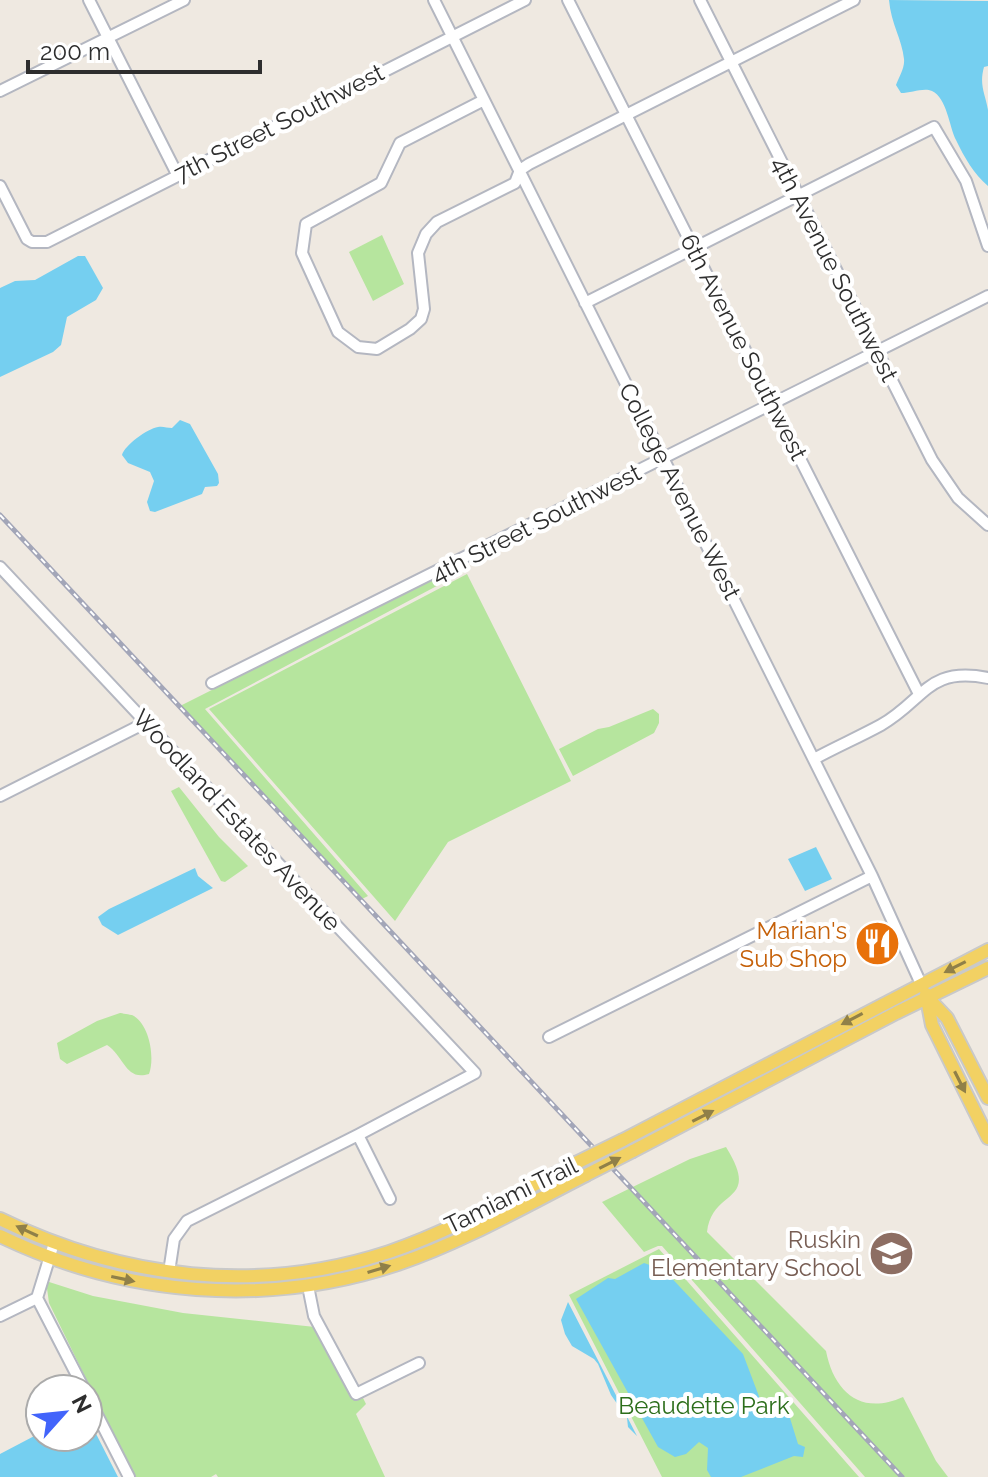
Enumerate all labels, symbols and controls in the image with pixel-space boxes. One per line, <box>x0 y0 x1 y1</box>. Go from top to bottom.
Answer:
scale bar <box>28 24 260 74</box>
text: 200 m <box>40 37 110 66</box>
street label: 7th Street Southwest <box>169 58 389 188</box>
street label: 4th Avenue Southwest <box>766 152 904 386</box>
street label: 6th Avenue Southwest <box>674 229 814 465</box>
street label: College Avenue West <box>613 378 747 604</box>
street label: 4th Street Southwest <box>426 458 646 588</box>
street label: Woodland Estates Avenue <box>127 703 347 937</box>
place label: Marian's Sub Shop <box>740 916 847 973</box>
restaurant icon: Marian's Sub Shop <box>854 920 902 968</box>
one-way arrow <box>943 960 966 974</box>
one-way arrow <box>840 1013 863 1026</box>
one-way arrow <box>953 1070 966 1093</box>
one-way arrow <box>692 1109 714 1123</box>
street label: Tamiami Trail <box>440 1150 582 1240</box>
one-way arrow <box>598 1156 621 1170</box>
one-way arrow <box>15 1224 38 1238</box>
place label: Ruskin Elementary School <box>651 1225 861 1282</box>
school or university icon: Ruskin Elementary School <box>868 1229 916 1277</box>
one-way arrow <box>368 1263 392 1275</box>
one-way arrow <box>110 1273 135 1286</box>
north arrow <box>24 1373 104 1453</box>
text: N <box>66 1391 97 1417</box>
park label: Beaudette Park <box>618 1391 790 1420</box>

